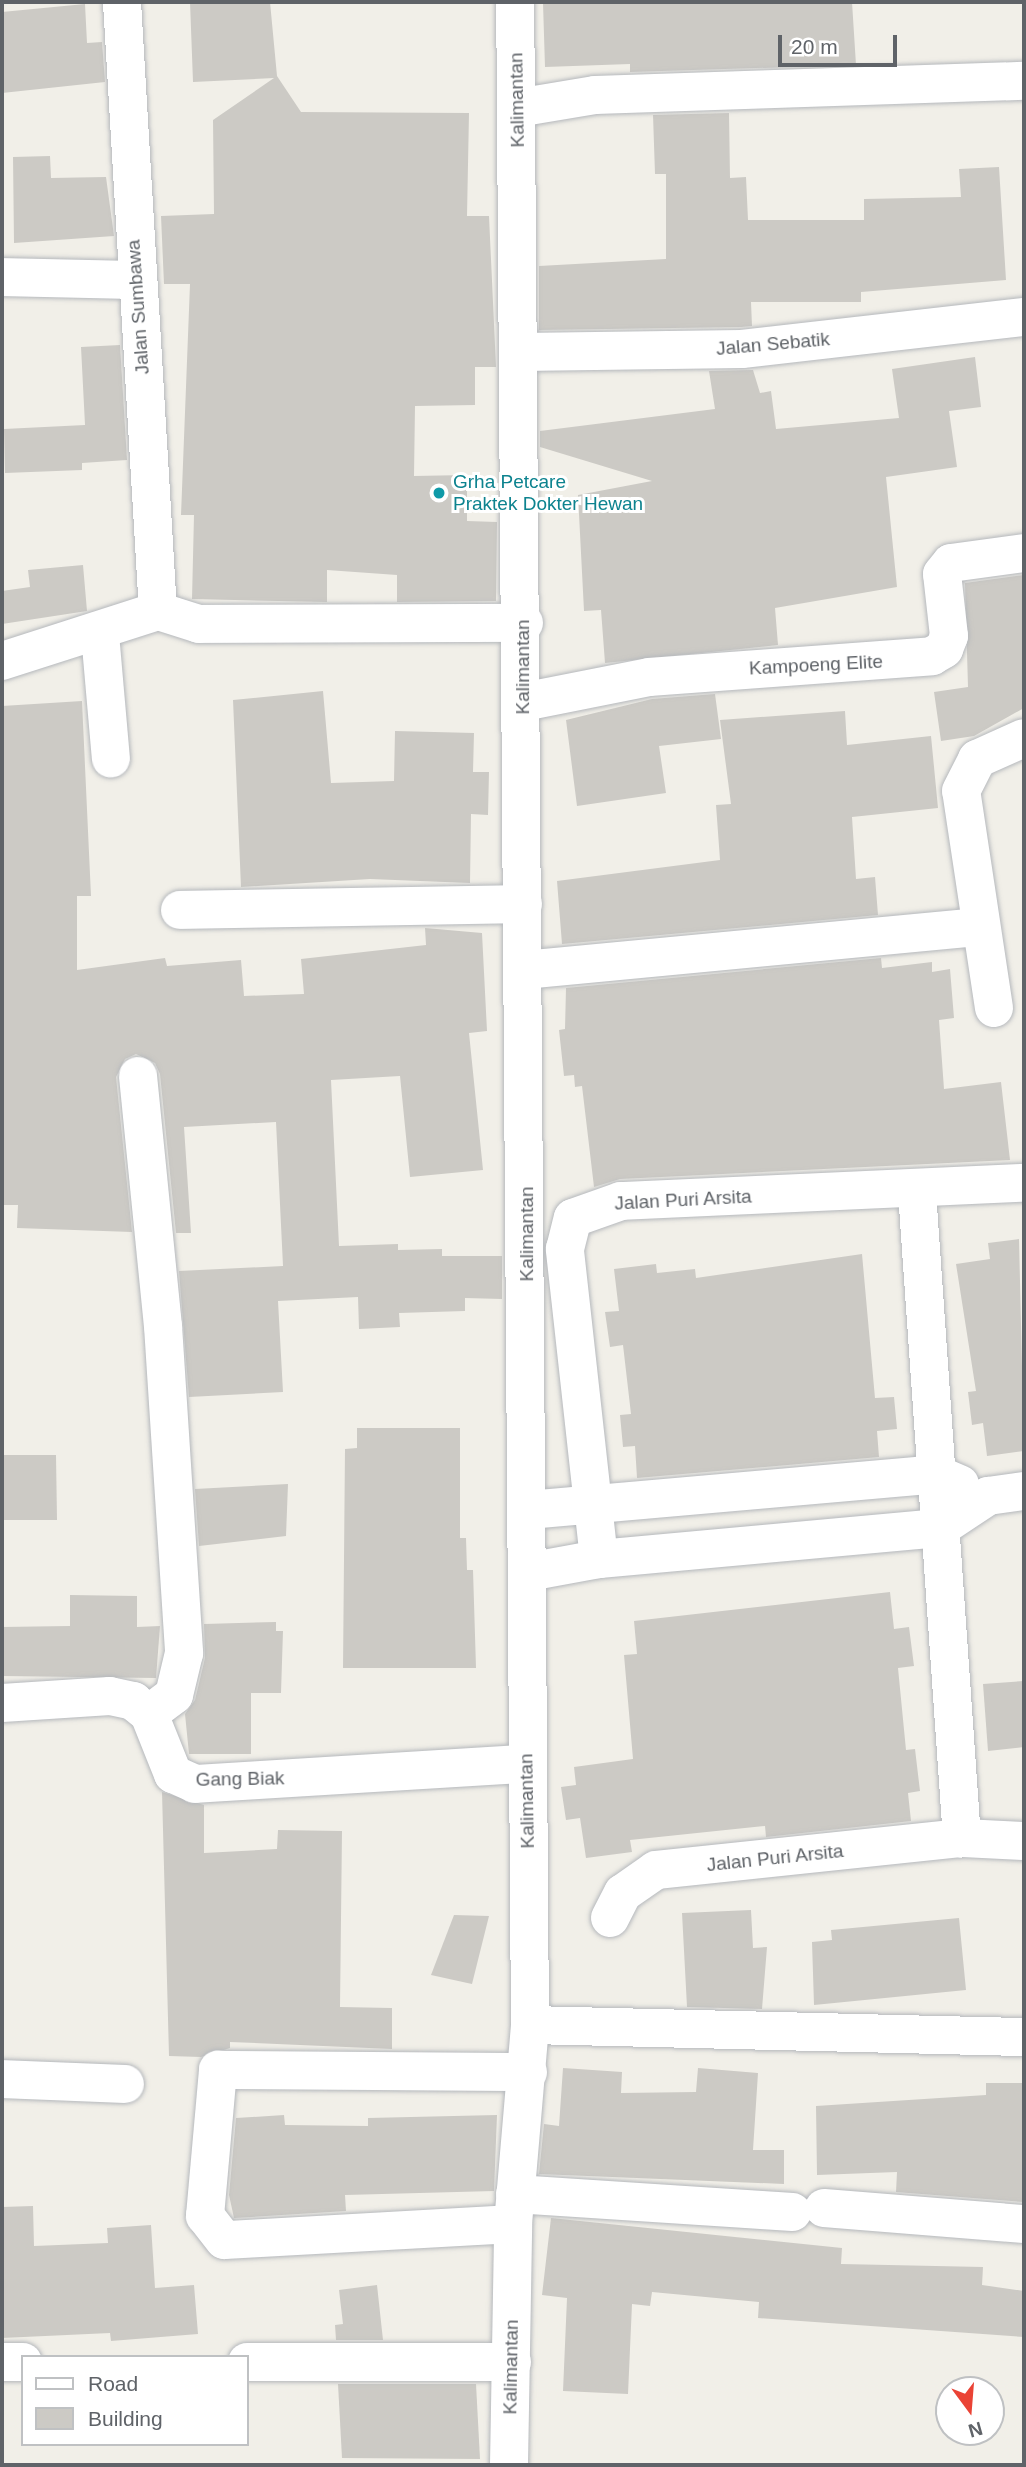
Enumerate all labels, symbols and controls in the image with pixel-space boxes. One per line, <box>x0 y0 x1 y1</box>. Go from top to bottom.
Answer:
scale bar <box>781 21 900 65</box>
text: 20 m <box>791 35 838 58</box>
street label: Kalimantan <box>505 52 529 148</box>
street label: Jalan Sumbawa <box>122 239 154 375</box>
street label: Jalan Sebatik <box>715 328 831 360</box>
place label: Grha Petcare Praktek Dokter Hewan <box>453 471 643 515</box>
marker: Grha Petcare Praktek Dokter Hewan <box>431 485 447 501</box>
street label: Kalimantan <box>512 619 534 715</box>
street label: Kampoeng Elite <box>748 650 884 680</box>
street label: Jalan Puri Arsita <box>613 1185 753 1215</box>
street label: Kalimantan <box>516 1186 538 1282</box>
street label: Kalimantan <box>515 1753 539 1849</box>
street label: Gang Biak <box>195 1767 285 1791</box>
street label: Jalan Puri Arsita <box>705 1839 845 1877</box>
street label: Kalimantan <box>499 2319 523 2415</box>
legend <box>21 2355 248 2446</box>
text: Road <box>88 2372 138 2395</box>
north arrow <box>935 2376 1005 2446</box>
text: Building <box>88 2407 163 2430</box>
text: N <box>966 2418 985 2442</box>

